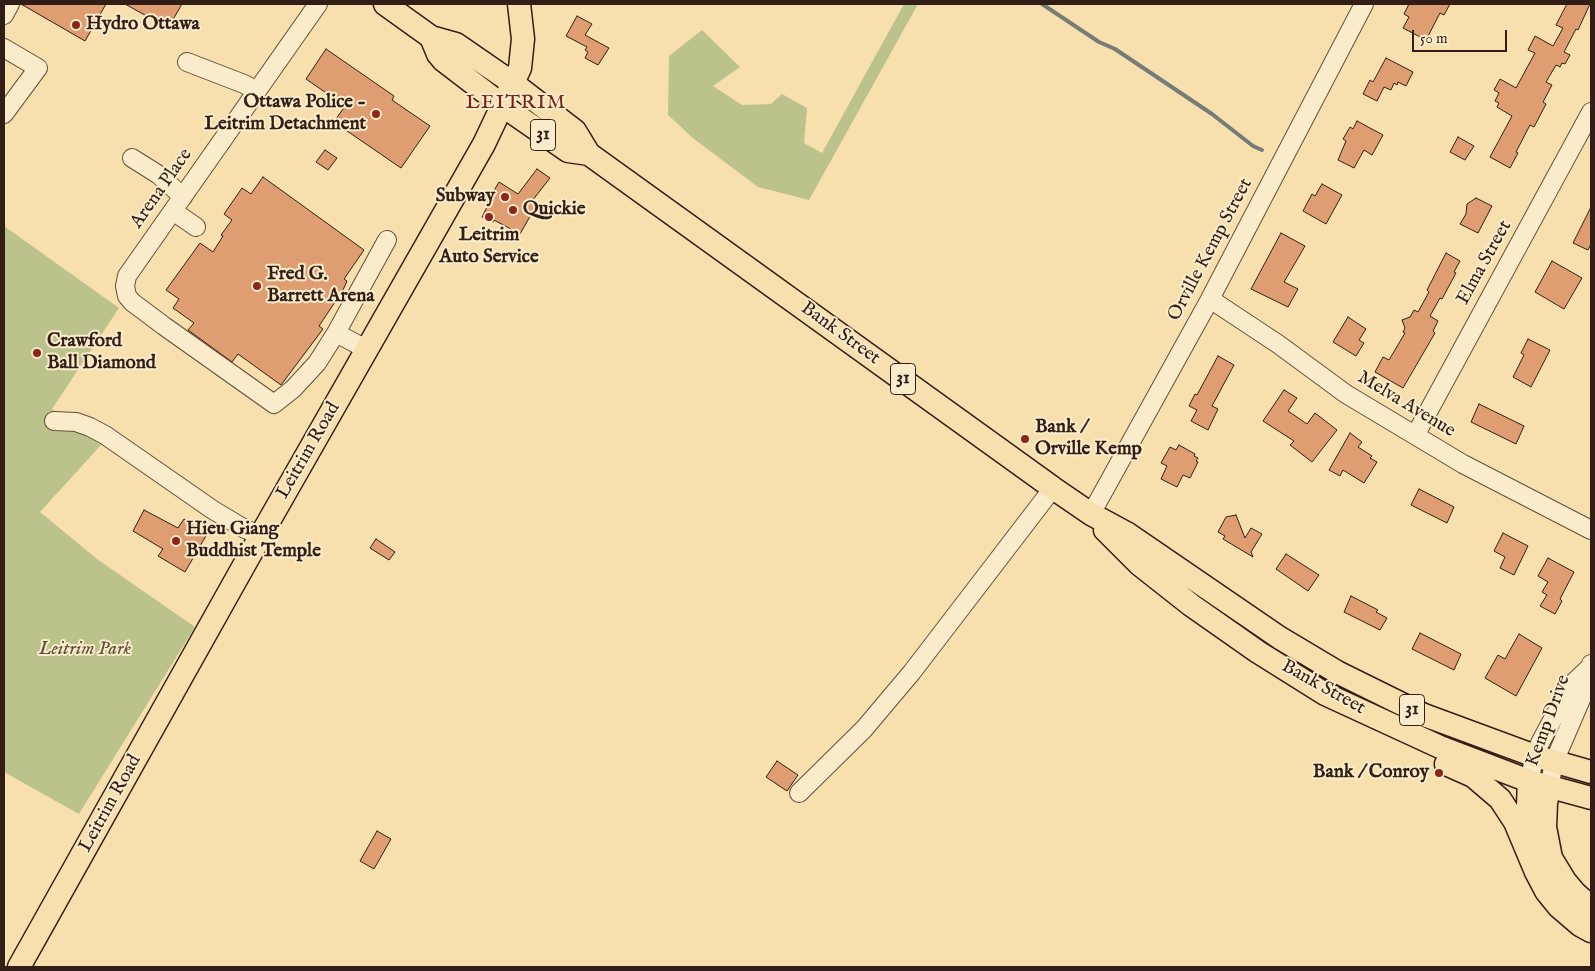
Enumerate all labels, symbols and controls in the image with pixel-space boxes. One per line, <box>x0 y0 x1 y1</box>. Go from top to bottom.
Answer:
place label: Hydro Ottawa <box>86 14 200 36</box>
marker: Hydro Ottawa <box>70 19 82 31</box>
scale bar <box>1415 20 1510 52</box>
text: 50 m <box>1420 29 1448 48</box>
place label: Ottawa Police - Leitrim Detachment <box>204 92 366 136</box>
district label: LEITRIM <box>465 92 567 116</box>
marker: Ottawa Police - Leitrim Detachment <box>370 108 382 120</box>
road number: 31 <box>530 120 556 150</box>
street label: Arena Place <box>126 145 198 233</box>
street label: Orville Kemp Street <box>1164 175 1258 325</box>
place label: Subway <box>436 186 495 208</box>
marker: Subway <box>499 191 511 203</box>
place label: Quickie <box>523 199 585 221</box>
marker: Quickie <box>507 204 519 216</box>
marker: Leitrim Auto Service <box>483 211 495 223</box>
street label: Elma Street <box>1453 217 1517 309</box>
place label: Leitrim Auto Service <box>439 225 539 269</box>
place label: Fred G. Barrett Arena <box>267 264 375 308</box>
marker: Fred G. Barrett Arena <box>251 280 263 292</box>
street label: Bank Street <box>796 298 884 370</box>
place label: Crawford Ball Diamond <box>47 331 156 375</box>
marker: Crawford Ball Diamond <box>31 347 43 359</box>
road number: 31 <box>890 364 916 394</box>
street label: Melva Avenue <box>1353 367 1459 443</box>
street label: Leitrim Road <box>272 399 346 503</box>
place label: Bank / Orville Kemp <box>1035 417 1142 461</box>
marker: Bank / Orville Kemp <box>1019 433 1031 445</box>
place label: Hieu Giang Buddhist Temple <box>186 519 321 563</box>
marker: Hieu Giang Buddhist Temple <box>170 535 182 547</box>
park label: Leitrim Park <box>39 639 131 661</box>
street label: Bank Street <box>1277 656 1369 720</box>
street label: Kemp Drive <box>1522 672 1576 770</box>
road number: 31 <box>1400 694 1424 726</box>
street label: Leitrim Road <box>75 751 147 857</box>
place label: Bank / Conroy <box>1313 762 1429 784</box>
marker: Bank / Conroy <box>1433 767 1445 779</box>

